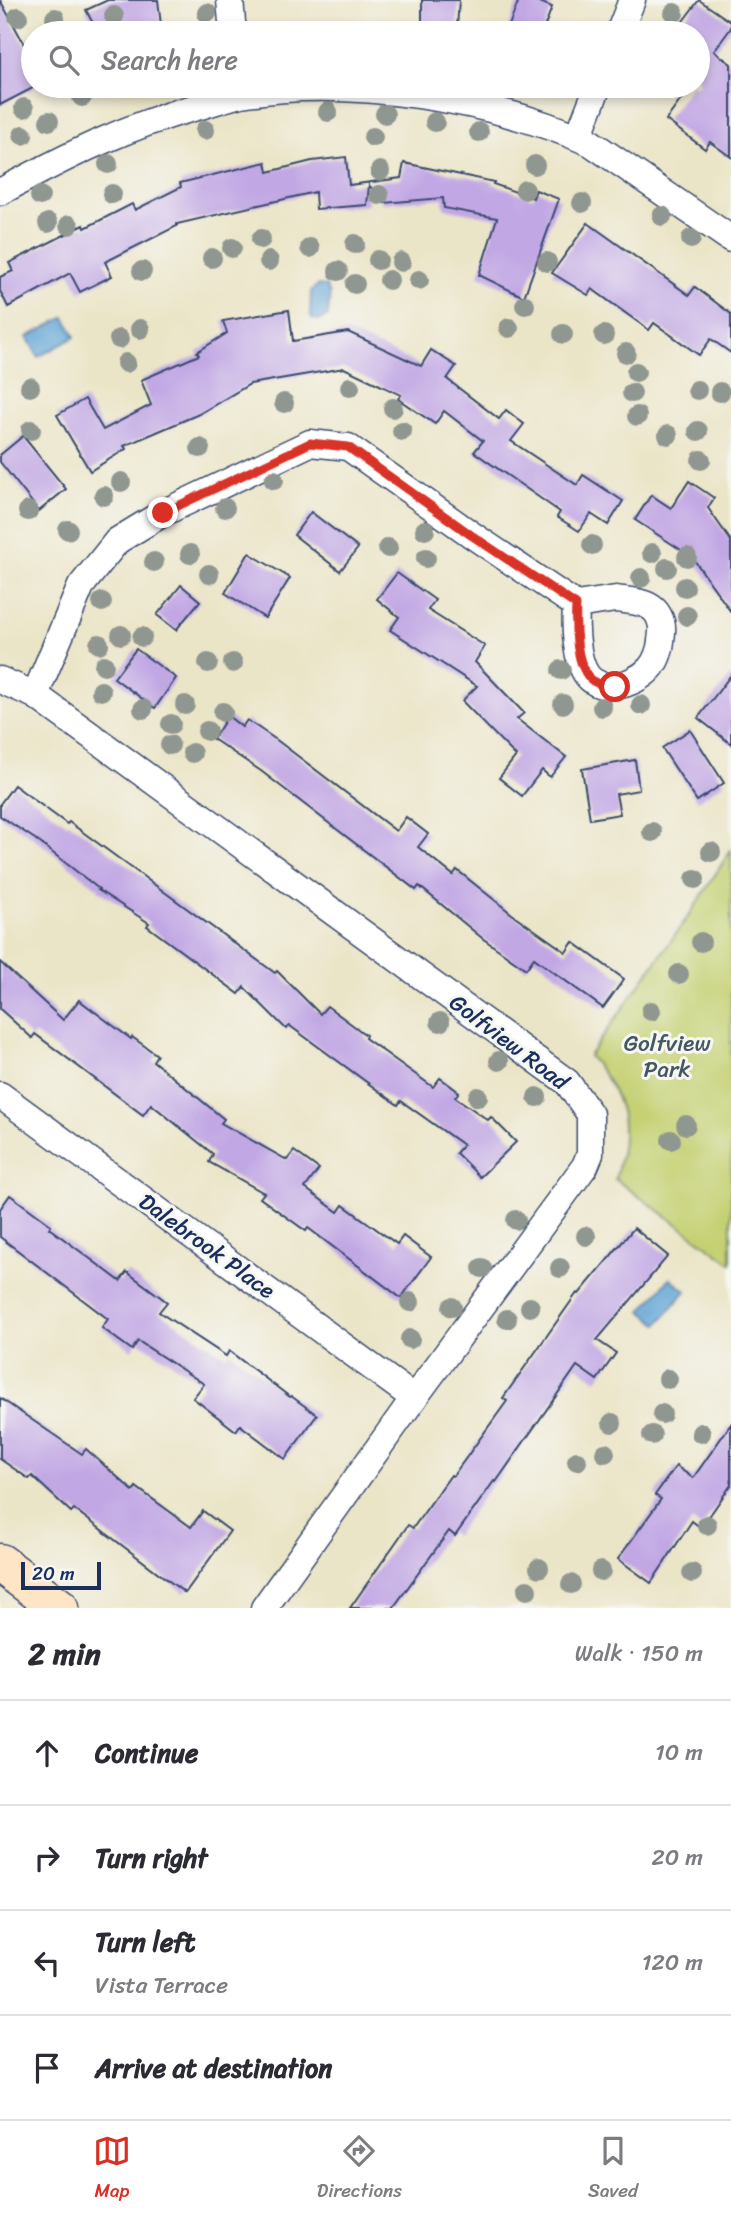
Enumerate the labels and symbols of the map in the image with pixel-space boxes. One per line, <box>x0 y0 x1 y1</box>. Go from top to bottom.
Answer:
route end <box>147 497 178 528</box>
route start <box>599 671 630 702</box>
street label: Golfview Road <box>440 983 579 1102</box>
park label: Golfview Park <box>624 1023 711 1090</box>
street label: Dalebrook Place <box>130 1182 284 1310</box>
scale bar <box>21 1559 102 1591</box>

